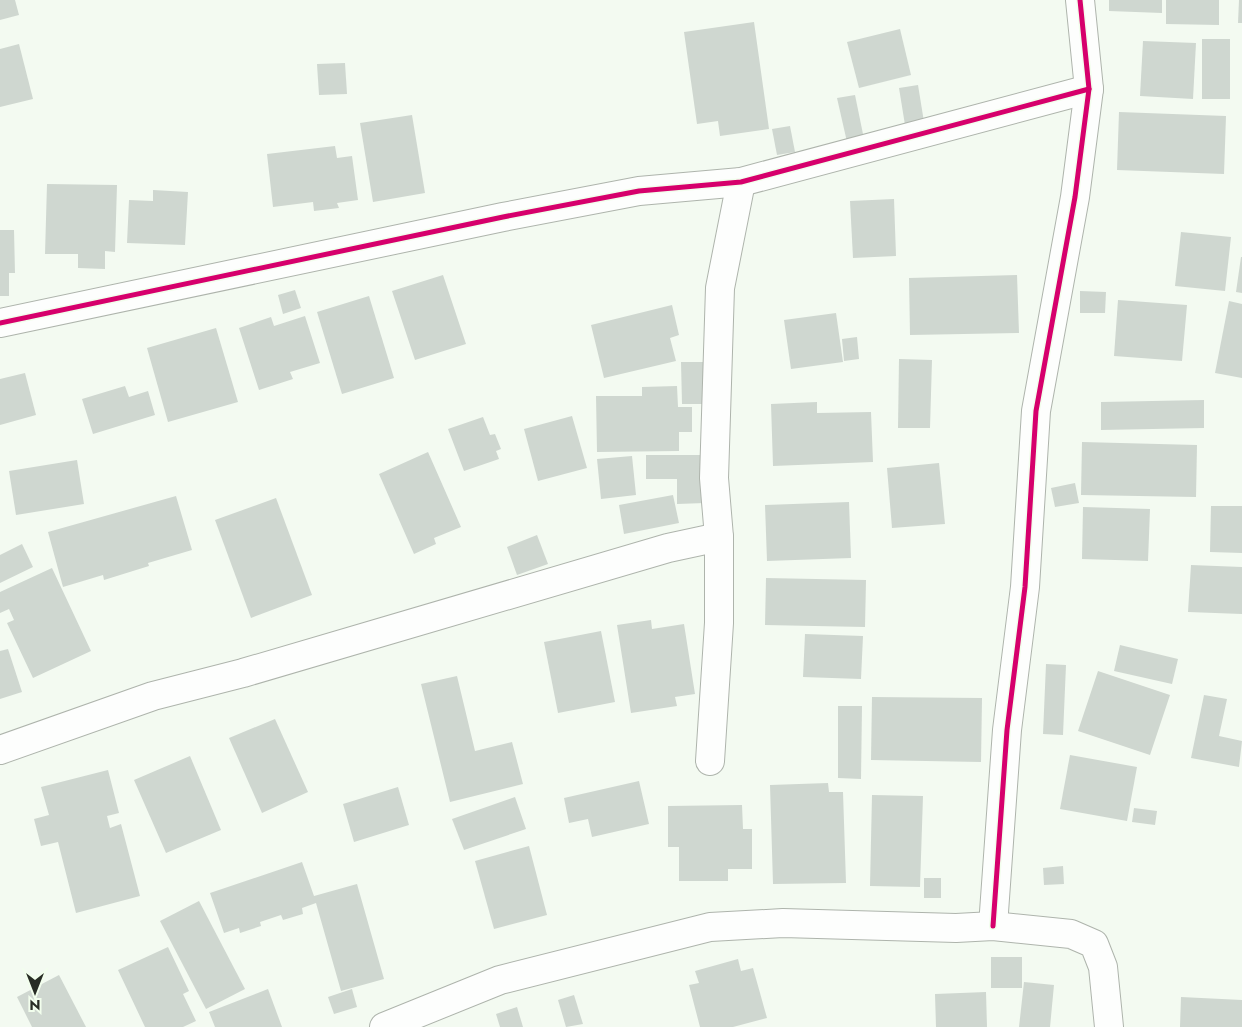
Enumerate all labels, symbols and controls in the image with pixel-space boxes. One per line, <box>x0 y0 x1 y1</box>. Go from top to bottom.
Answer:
north arrow <box>10 967 60 1017</box>
text: N <box>29 995 41 1015</box>

